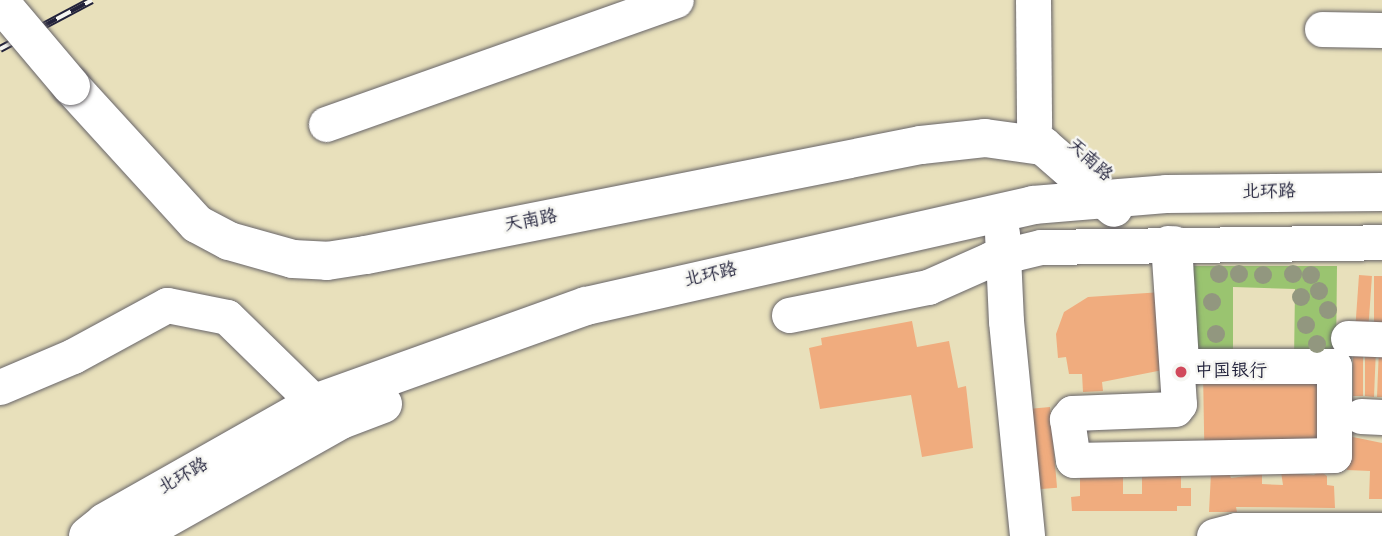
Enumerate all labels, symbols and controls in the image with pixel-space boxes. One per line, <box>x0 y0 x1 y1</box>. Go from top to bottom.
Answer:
street label: 天南路 <box>1062 135 1116 187</box>
street label: 北环路 <box>1242 182 1296 204</box>
street label: 天南路 <box>502 206 560 238</box>
street label: 北环路 <box>682 259 740 293</box>
place label: 中国银行 <box>1195 361 1267 383</box>
marker: 中国银行 <box>1173 364 1189 380</box>
street label: 北环路 <box>155 454 213 500</box>

